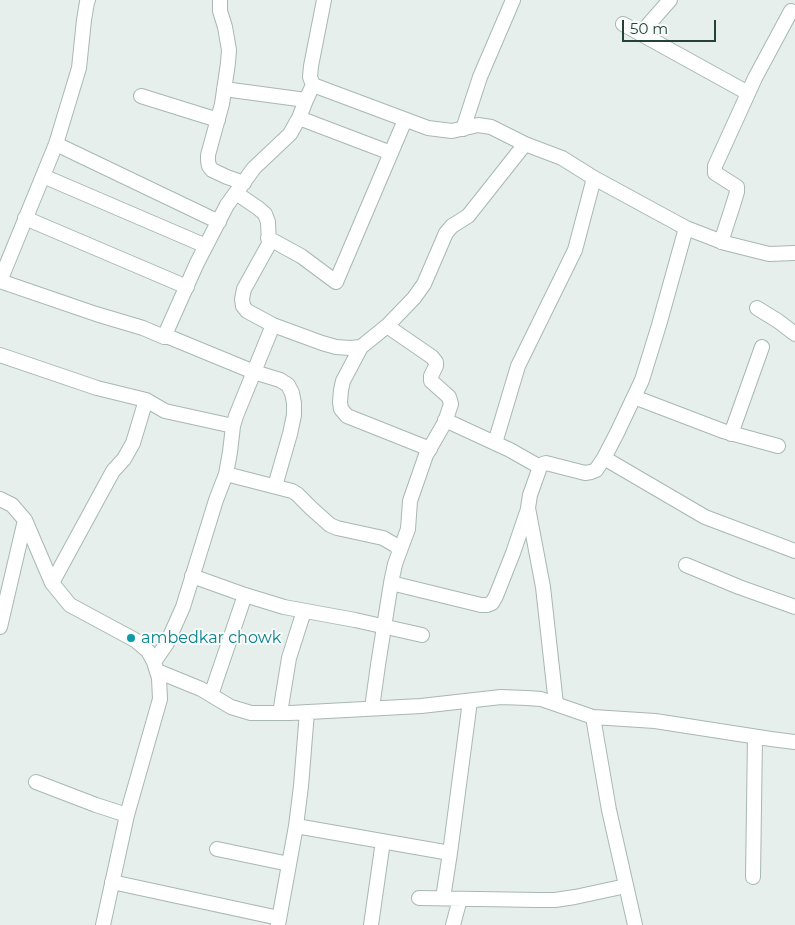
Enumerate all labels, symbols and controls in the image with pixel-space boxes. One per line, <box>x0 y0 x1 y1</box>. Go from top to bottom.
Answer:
scale bar <box>625 10 719 42</box>
text: 50 m <box>630 19 668 38</box>
place label: ambedkar chowk <box>141 628 281 648</box>
marker: ambedkar chowk <box>125 632 137 644</box>

